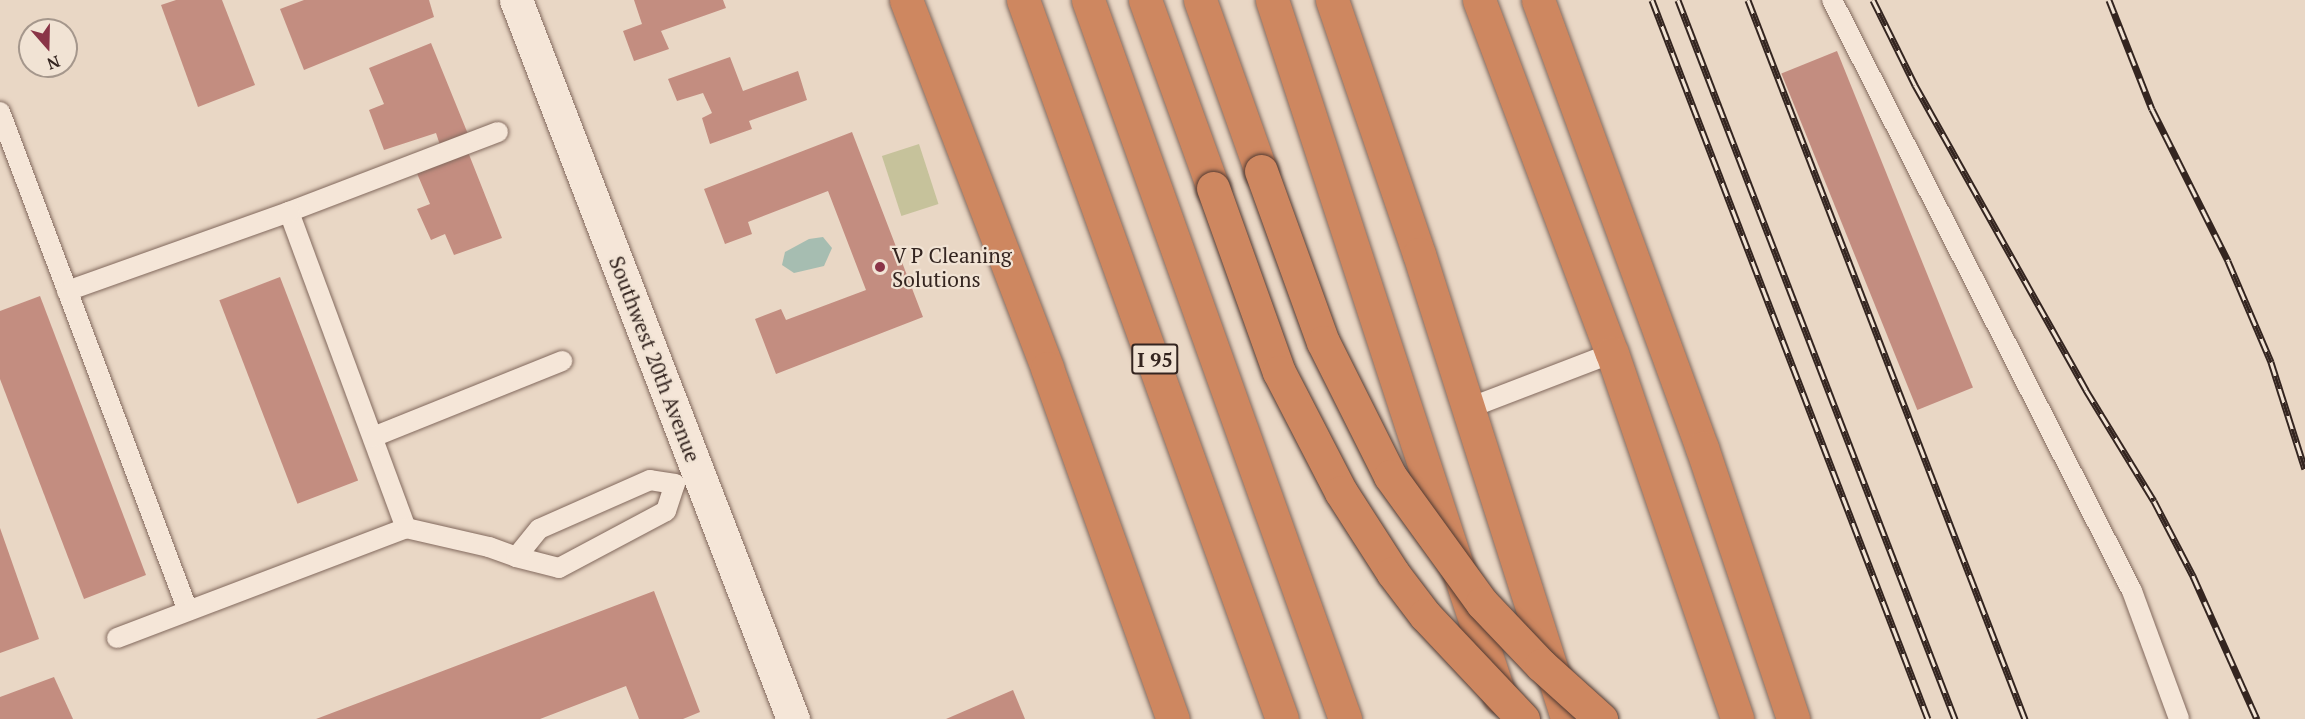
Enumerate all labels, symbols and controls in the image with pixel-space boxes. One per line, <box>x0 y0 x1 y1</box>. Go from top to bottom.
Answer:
north arrow <box>18 18 78 78</box>
text: N <box>44 51 63 75</box>
place label: V P Cleaning Solutions <box>892 242 1012 292</box>
street label: Southwest 20th Avenue <box>604 252 706 466</box>
marker: V P Cleaning Solutions <box>873 260 887 274</box>
road number: I 95 <box>1131 342 1179 376</box>

